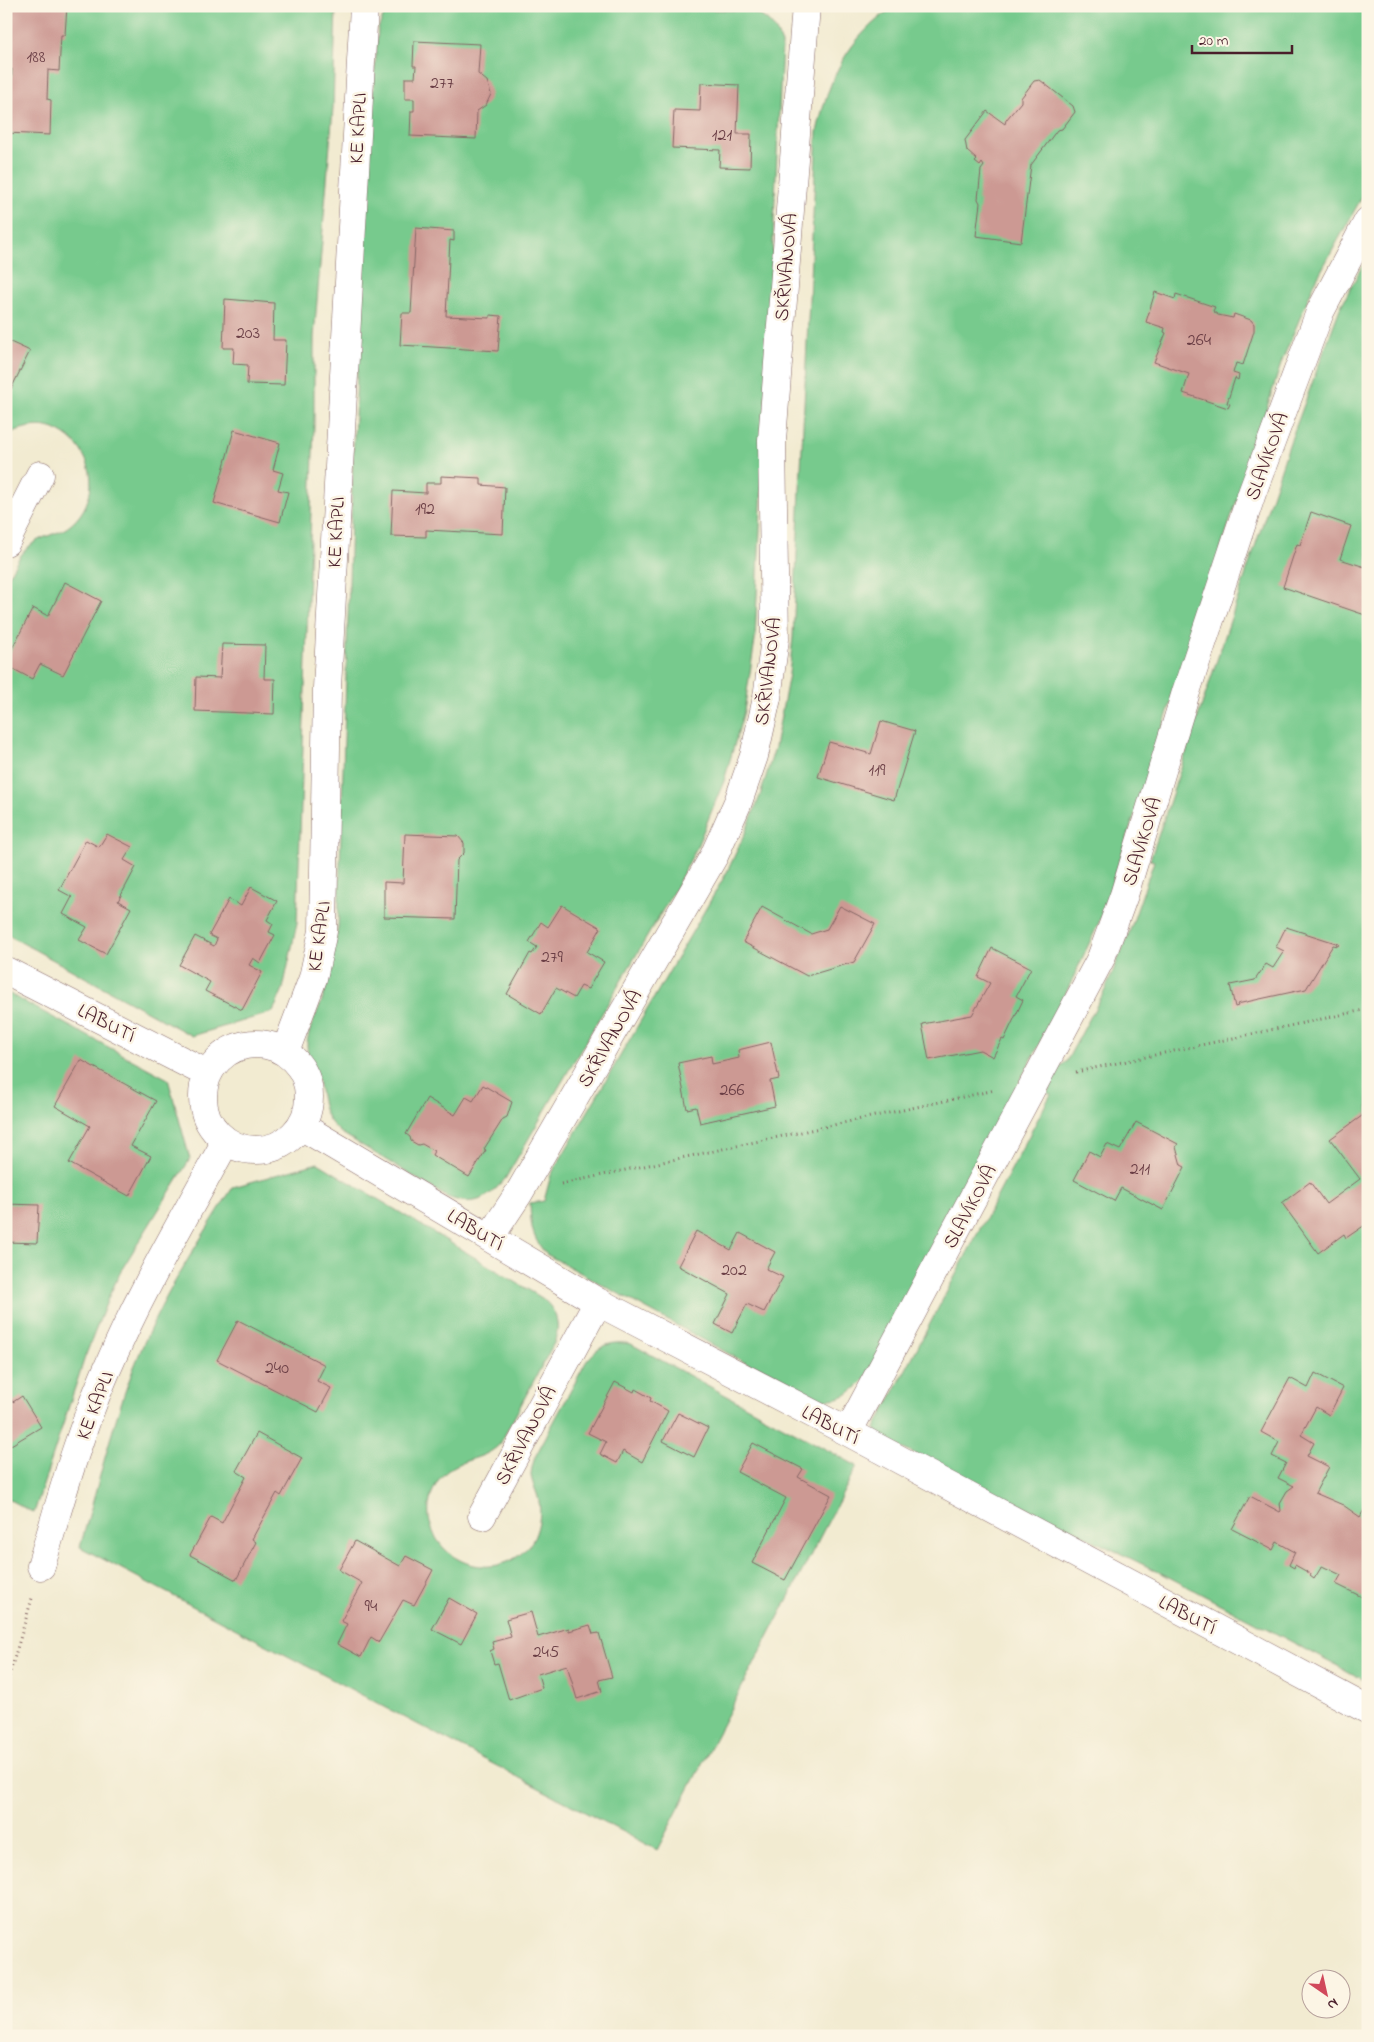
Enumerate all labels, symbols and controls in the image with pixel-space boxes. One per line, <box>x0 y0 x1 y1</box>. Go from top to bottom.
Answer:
scale bar <box>1192 22 1292 54</box>
text: 20 m <box>1199 30 1229 52</box>
house number: 188 <box>26 45 46 71</box>
house number: 277 <box>430 71 454 97</box>
street label: KE KAPLI <box>343 92 376 165</box>
house number: 121 <box>712 123 732 149</box>
street label: SKŘIVANOVÁ <box>768 212 807 322</box>
house number: 203 <box>236 321 260 347</box>
house number: 264 <box>1187 328 1212 354</box>
street label: SLAVÍKOVÁ <box>1239 409 1298 505</box>
street label: KE KAPLI <box>321 496 354 569</box>
house number: 192 <box>415 497 435 523</box>
street label: SKŘIVANOVÁ <box>748 616 790 727</box>
house number: 119 <box>869 758 886 784</box>
street label: SLAVÍKOVÁ <box>1116 794 1171 890</box>
street label: KE KAPLI <box>301 899 340 974</box>
house number: 279 <box>541 945 563 971</box>
street label: SKŘIVANOVÁ <box>572 985 651 1093</box>
street label: LABUTÍ <box>72 997 140 1051</box>
house number: 266 <box>720 1078 744 1104</box>
house number: 211 <box>1130 1157 1150 1183</box>
street label: SLAVÍKOVÁ <box>937 1160 1005 1254</box>
street label: LABUTÍ <box>441 1203 509 1260</box>
house number: 202 <box>721 1258 747 1284</box>
house number: 240 <box>265 1356 289 1382</box>
street label: KE KAPLI <box>70 1367 123 1444</box>
street label: SKŘIVANOVÁ <box>489 1382 565 1491</box>
street label: LABUTÍ <box>796 1399 864 1454</box>
street label: LABUTÍ <box>1153 1589 1221 1644</box>
house number: 94 <box>365 1594 378 1620</box>
house number: 245 <box>533 1640 559 1666</box>
north arrow <box>1302 1970 1352 2020</box>
text: N <box>1323 1992 1342 2015</box>

